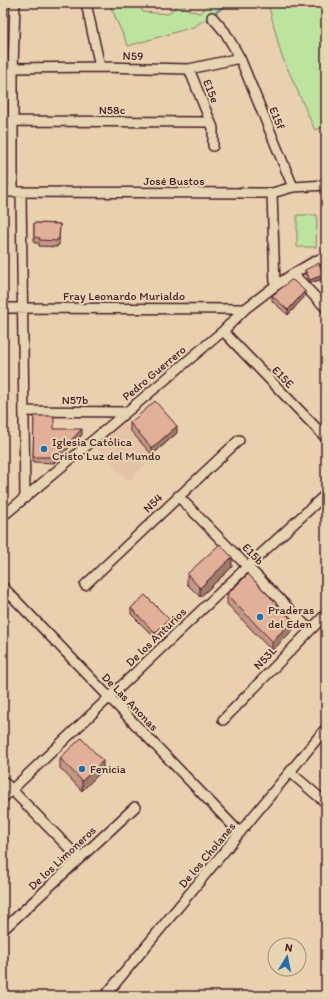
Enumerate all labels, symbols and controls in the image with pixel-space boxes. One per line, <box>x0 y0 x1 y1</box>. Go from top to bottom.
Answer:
street label: N59 <box>123 49 143 63</box>
street label: E15e <box>200 77 222 105</box>
street label: N58c <box>99 103 126 117</box>
street label: E15f <box>266 105 288 132</box>
street label: José Bustos <box>144 174 204 188</box>
street label: Fray Leonardo Murialdo <box>63 289 185 303</box>
street label: Pedro Guerrero <box>119 342 189 404</box>
street label: E15E <box>269 363 297 391</box>
street label: N57b <box>62 393 88 407</box>
place label: Iglesia Católica Cristo Luz del Mundo <box>52 435 161 463</box>
marker: Iglesia Católica Cristo Luz del Mundo <box>39 444 49 454</box>
street label: N54 <box>140 490 166 516</box>
street label: E15b <box>239 540 267 568</box>
place label: Praderas del Eden <box>268 603 314 631</box>
street label: De los Anturios <box>123 605 189 669</box>
marker: Praderas del Eden <box>255 612 265 622</box>
street label: N53L <box>251 643 279 673</box>
street label: De Las Anonas <box>99 670 161 734</box>
place label: Fenicia <box>90 762 127 776</box>
marker: Fenicia <box>77 764 87 774</box>
street label: De los Cholanes <box>176 819 238 891</box>
street label: De los Limoneros <box>25 823 99 893</box>
north arrow <box>267 937 307 977</box>
text: N <box>284 941 293 955</box>

